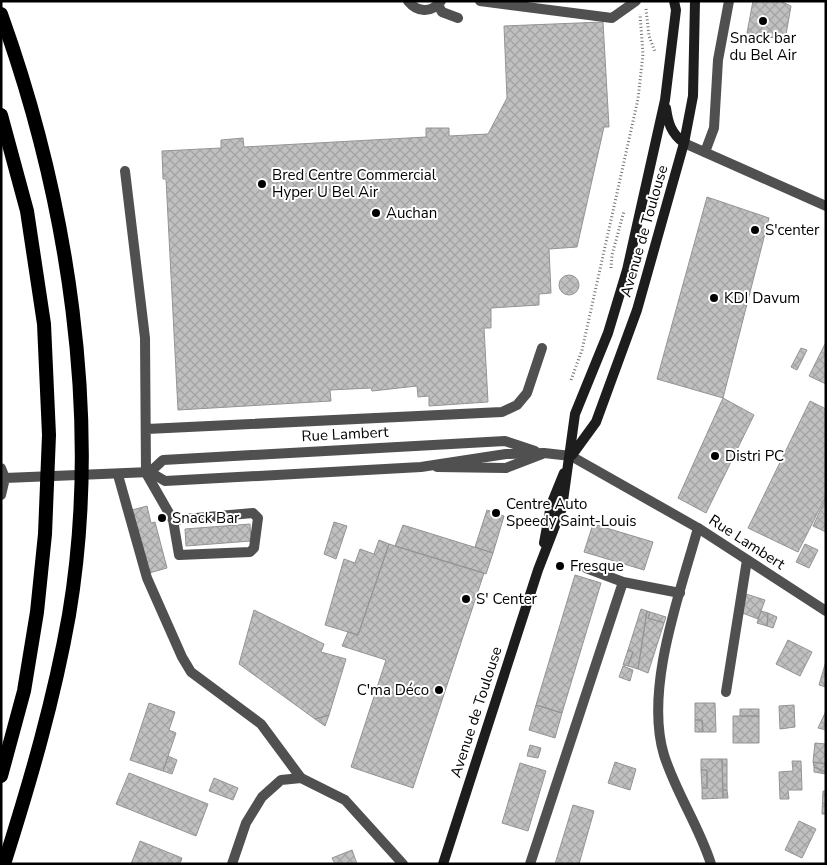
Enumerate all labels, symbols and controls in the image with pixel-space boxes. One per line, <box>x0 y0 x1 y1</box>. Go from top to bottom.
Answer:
marker: Snack bar du Bel Air <box>757 15 769 27</box>
place label: Snack bar du Bel Air <box>729 28 797 65</box>
street label: Avenue de Toulouse <box>616 163 672 299</box>
place label: Bred Centre Commercial Hyper U Bel Air <box>272 165 437 202</box>
marker: Bred Centre Commercial Hyper U Bel Air <box>256 178 268 190</box>
place label: Auchan <box>386 203 437 223</box>
marker: Auchan <box>370 207 382 219</box>
place label: S'center <box>765 220 820 240</box>
marker: S'center <box>749 224 761 236</box>
place label: KDI Davum <box>724 288 800 308</box>
marker: KDI Davum <box>708 292 720 304</box>
street label: Rue Lambert <box>301 422 390 446</box>
place label: Distri PC <box>725 446 784 466</box>
marker: Distri PC <box>709 450 721 462</box>
place label: Centre Auto Speedy Saint-Louis <box>506 494 636 531</box>
marker: Centre Auto Speedy Saint-Louis <box>490 507 502 519</box>
place label: Snack Bar <box>172 508 240 528</box>
street label: Rue Lambert <box>705 510 790 574</box>
marker: Snack Bar <box>156 512 168 524</box>
place label: Fresque <box>570 556 624 576</box>
marker: Fresque <box>554 560 566 572</box>
place label: S' Center <box>476 589 538 609</box>
marker: S' Center <box>460 593 472 605</box>
street label: Avenue de Toulouse <box>445 644 507 780</box>
place label: C'ma Déco <box>357 680 429 700</box>
marker: C'ma Déco <box>433 684 445 696</box>

